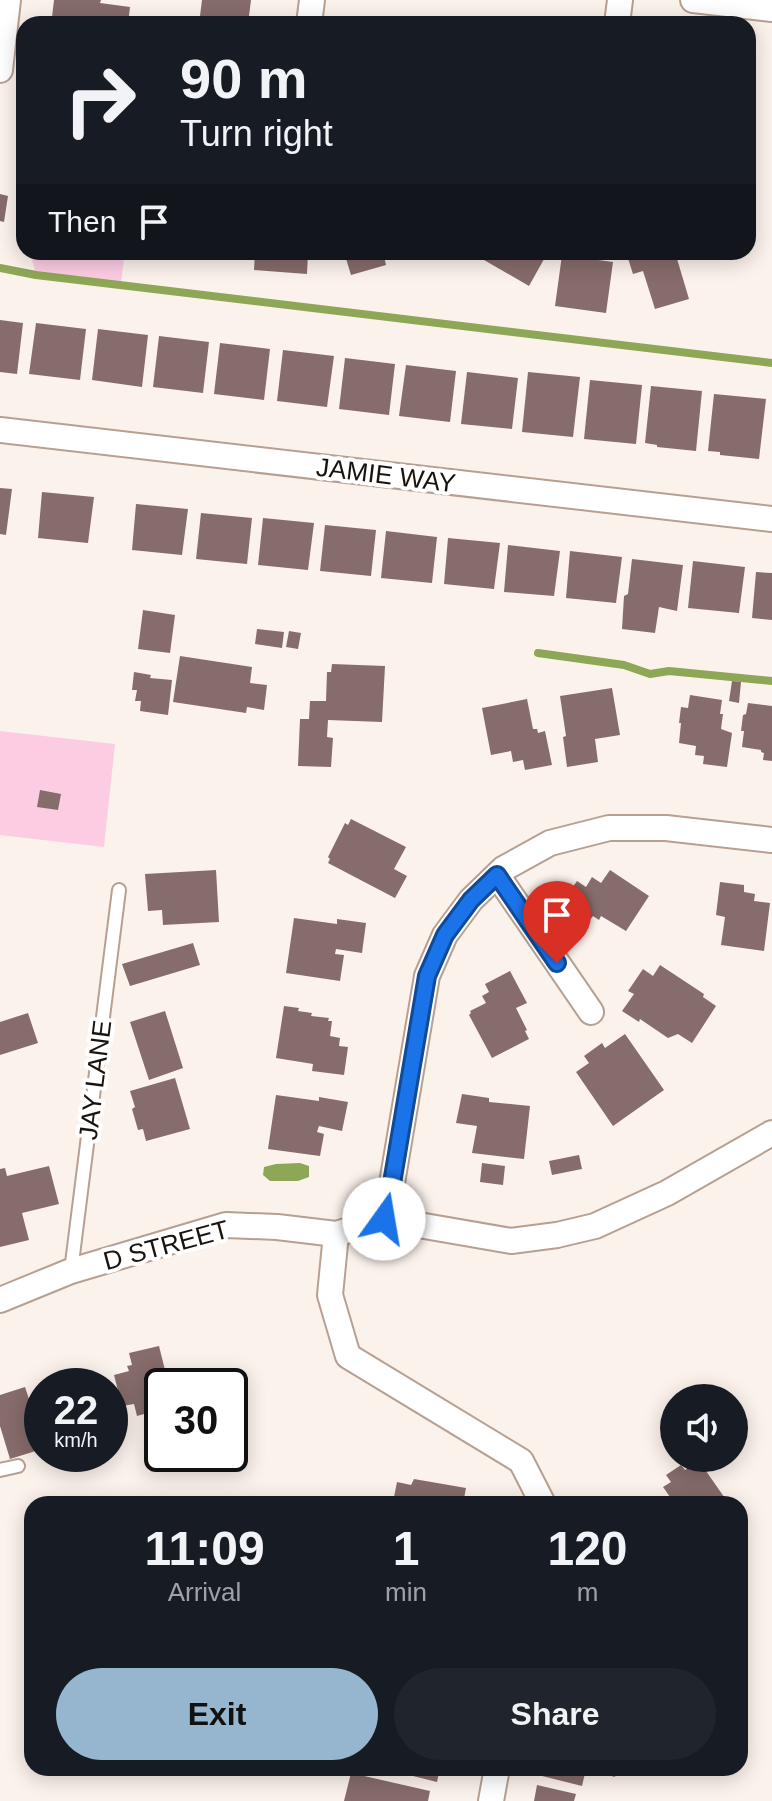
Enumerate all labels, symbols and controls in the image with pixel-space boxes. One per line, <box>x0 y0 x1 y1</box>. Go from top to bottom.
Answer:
text: 90 m <box>180 47 308 110</box>
icon: right <box>48 48 152 152</box>
text: Turn right <box>180 113 333 154</box>
icon: arrive <box>132 200 176 244</box>
text: Then <box>48 205 116 238</box>
street label: JAMIE WAY <box>315 452 457 498</box>
pin <box>523 881 591 963</box>
icon: arrive <box>535 893 579 937</box>
street label: JAY LANE <box>73 1018 117 1142</box>
position arrow <box>342 1177 426 1261</box>
street label: D STREET <box>100 1214 232 1276</box>
speed limit sign: 30 <box>144 1368 248 1472</box>
map controls <box>660 1384 748 1472</box>
button: sound <box>660 1384 748 1472</box>
text: 22 <box>54 1388 98 1432</box>
text: km/h <box>54 1429 98 1451</box>
text: 11:09 <box>144 1522 265 1575</box>
text: 1 <box>393 1522 419 1575</box>
text: 120 <box>547 1522 628 1575</box>
text: Arrival <box>168 1577 241 1607</box>
text: min <box>385 1577 427 1607</box>
text: m <box>577 1577 598 1607</box>
button: Exit <box>56 1668 378 1760</box>
button: Share <box>394 1668 716 1760</box>

